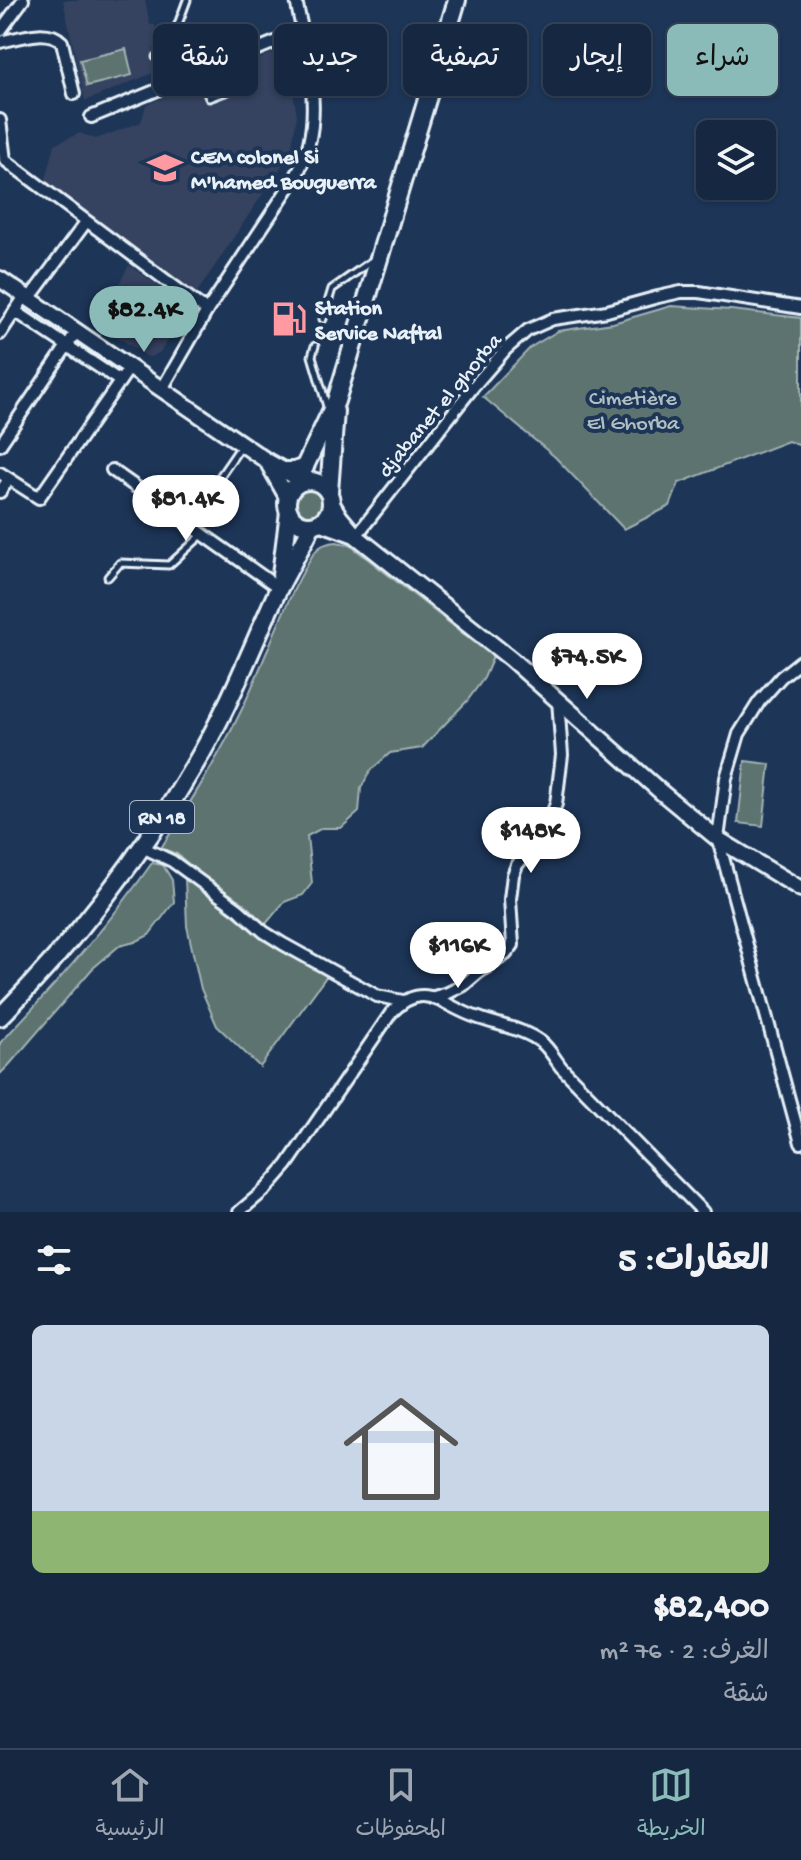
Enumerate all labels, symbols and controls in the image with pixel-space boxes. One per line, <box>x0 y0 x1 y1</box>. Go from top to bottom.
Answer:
chip: شقة <box>153 24 258 96</box>
chip: جديد <box>274 24 387 96</box>
chip: تصفية <box>403 24 527 96</box>
chip: إيجار <box>543 24 651 96</box>
chip: شراء <box>667 24 778 96</box>
map controls <box>696 120 776 200</box>
button: layers <box>696 120 776 200</box>
place label: CEM colonel Si M'hamed Bouguerra <box>190 146 378 197</box>
school or university icon: CEM colonel Si M'hamed Bouguerra <box>146 149 184 187</box>
pin: $82.4K <box>79 286 209 354</box>
text: $82.4K <box>107 296 181 327</box>
place label: Station Service Naftal <box>315 297 442 348</box>
fuel station icon: Station Service Naftal <box>270 300 308 338</box>
street label: djabanet el ghorba <box>373 329 509 484</box>
park label: Cimetière El Ghorba <box>587 387 680 438</box>
pin: $81.4K <box>121 475 251 543</box>
text: $81.4K <box>150 485 222 516</box>
pin: $74.5K <box>522 633 652 701</box>
text: $74.5K <box>550 643 624 674</box>
road number: RN 18 <box>130 801 194 833</box>
pin: $148K <box>475 807 587 875</box>
text: $148K <box>499 817 563 848</box>
pin: $116K <box>402 922 514 990</box>
text: $116K <box>428 932 488 963</box>
icon: filters <box>32 1238 76 1282</box>
text: العقارات: 5 <box>618 1243 769 1283</box>
icon: home <box>329 1377 473 1521</box>
text: $82,400 <box>653 1589 769 1629</box>
text: الغرف: 2 · 76 m² <box>600 1638 769 1669</box>
text: شقة <box>724 1681 769 1712</box>
tab: الرئيسية <box>95 1763 165 1847</box>
tab: المحفوظات <box>355 1763 446 1847</box>
tab: الخريطة <box>637 1763 706 1847</box>

